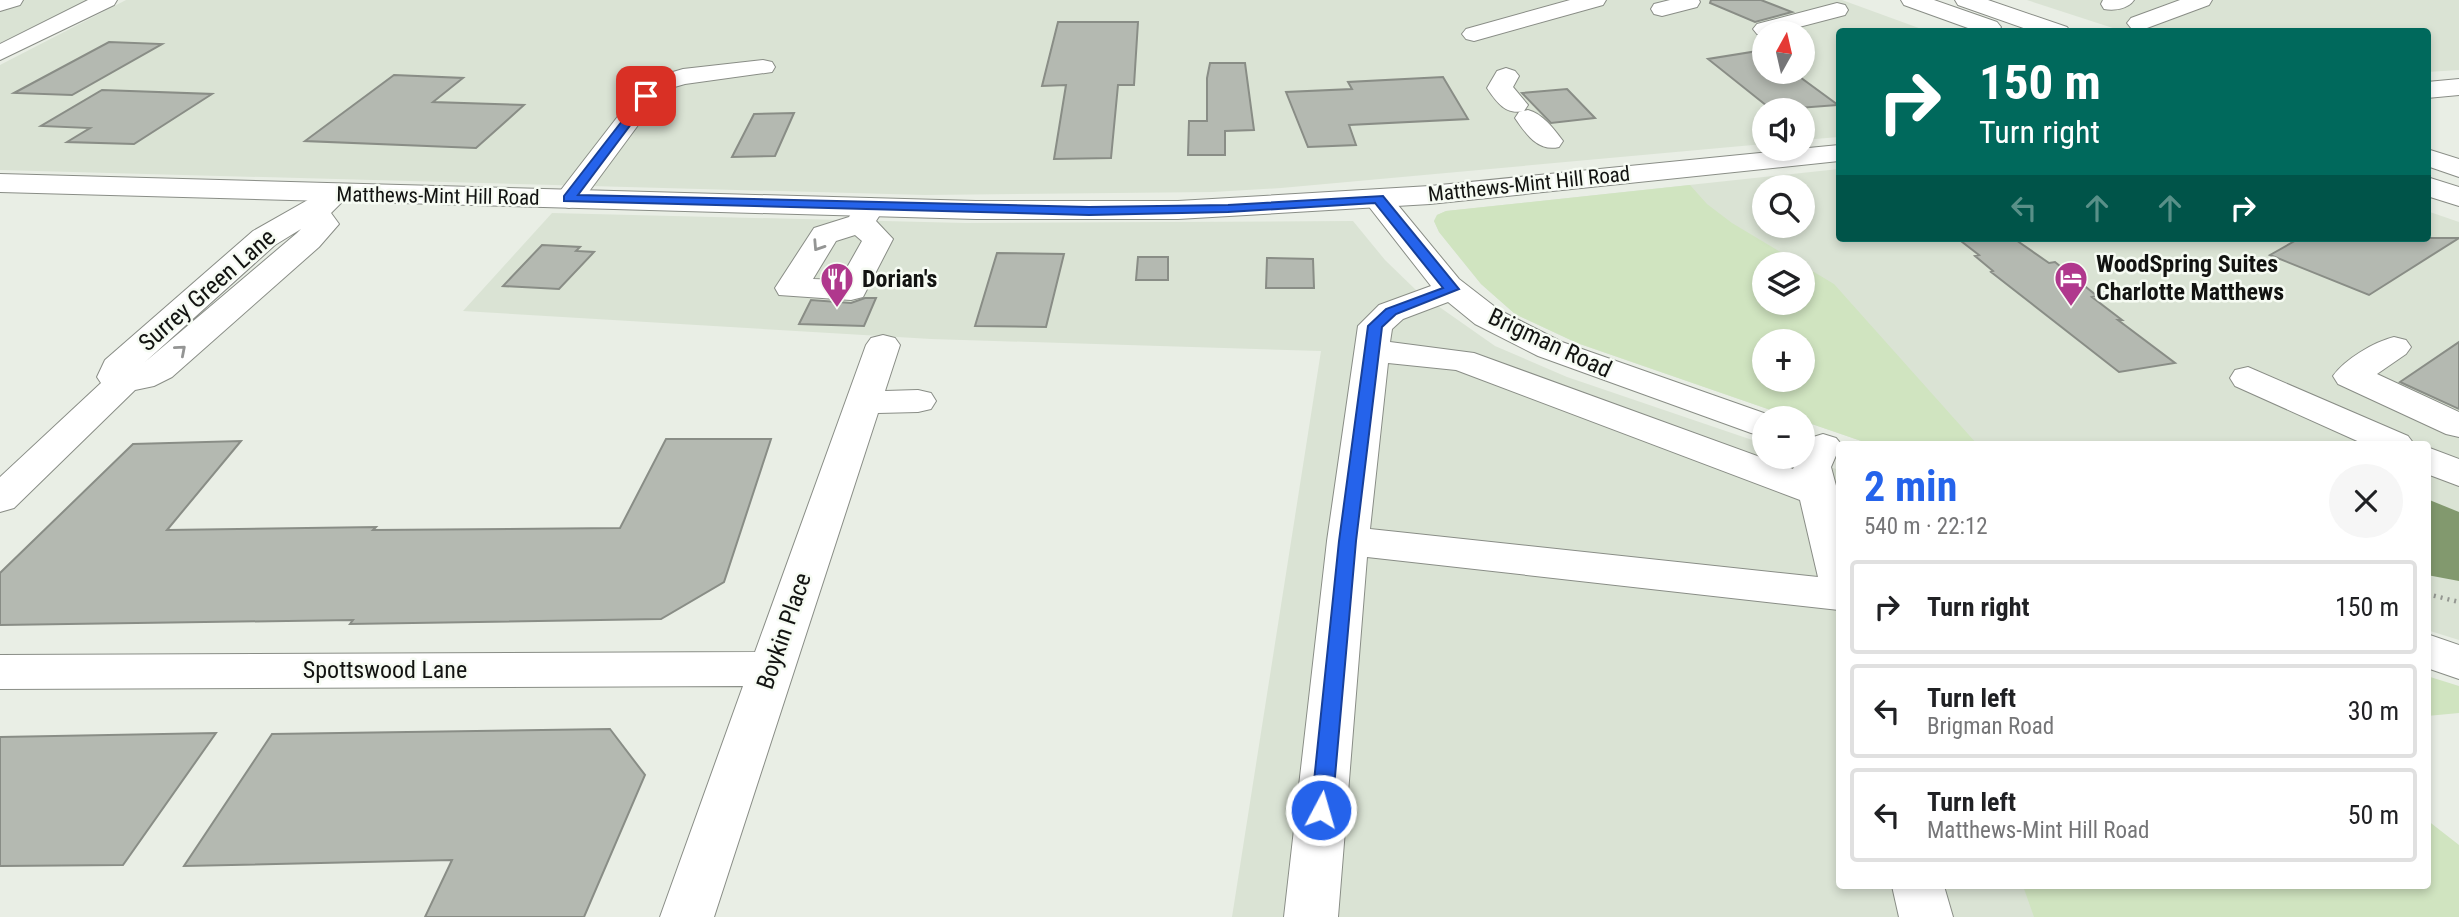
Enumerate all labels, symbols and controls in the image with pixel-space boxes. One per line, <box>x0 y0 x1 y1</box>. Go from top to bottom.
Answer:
north arrow <box>1752 21 1815 84</box>
map controls <box>1752 21 1815 469</box>
text: 150 m <box>1979 54 2101 111</box>
icon: right <box>1864 56 1955 147</box>
pin <box>616 66 676 126</box>
icon: arrive <box>627 77 665 115</box>
button: sound <box>1752 98 1815 161</box>
text: Turn right <box>1979 113 2100 151</box>
street label: Matthews-Mint Hill Road <box>1427 161 1631 207</box>
button: search <box>1752 175 1815 238</box>
street label: Matthews-Mint Hill Road <box>336 182 540 210</box>
icon: left <box>2005 189 2043 227</box>
icon: ahead <box>2078 189 2116 227</box>
icon: ahead <box>2151 189 2189 227</box>
icon: right <box>2224 189 2262 227</box>
street label: Surrey Green Lane <box>133 223 281 357</box>
one-way arrow <box>813 238 826 251</box>
place label: WoodSpring Suites Charlotte Matthews <box>2096 250 2284 306</box>
button: layers <box>1752 252 1815 315</box>
hotel icon: WoodSpring Suites Charlotte Matthews <box>2052 259 2090 308</box>
restaurant icon: Dorian's <box>818 260 856 309</box>
place label: Dorian's <box>862 265 937 293</box>
street label: Brigman Road <box>1484 302 1616 384</box>
button: + <box>1752 329 1815 392</box>
one-way arrow <box>173 346 186 358</box>
button: − <box>1752 406 1815 469</box>
text: 2 min <box>1864 462 1957 511</box>
button: close <box>2329 464 2403 538</box>
text: 540 m · 22:12 <box>1864 513 1988 540</box>
street label: Boykin Place <box>751 569 817 693</box>
icon: right <box>1868 588 1906 626</box>
text: Turn right <box>1927 592 2029 622</box>
text: 150 m <box>2335 592 2399 622</box>
street label: Spottswood Lane <box>303 656 467 684</box>
text: Turn left <box>1927 683 2016 713</box>
icon: left <box>1868 692 1906 730</box>
text: 30 m <box>2348 696 2399 726</box>
text: Brigman Road <box>1927 713 2054 740</box>
position arrow <box>1284 773 1358 847</box>
text: Turn left <box>1927 787 2016 817</box>
icon: left <box>1868 796 1906 834</box>
text: 50 m <box>2348 800 2399 830</box>
text: Matthews-Mint Hill Road <box>1927 817 2149 844</box>

